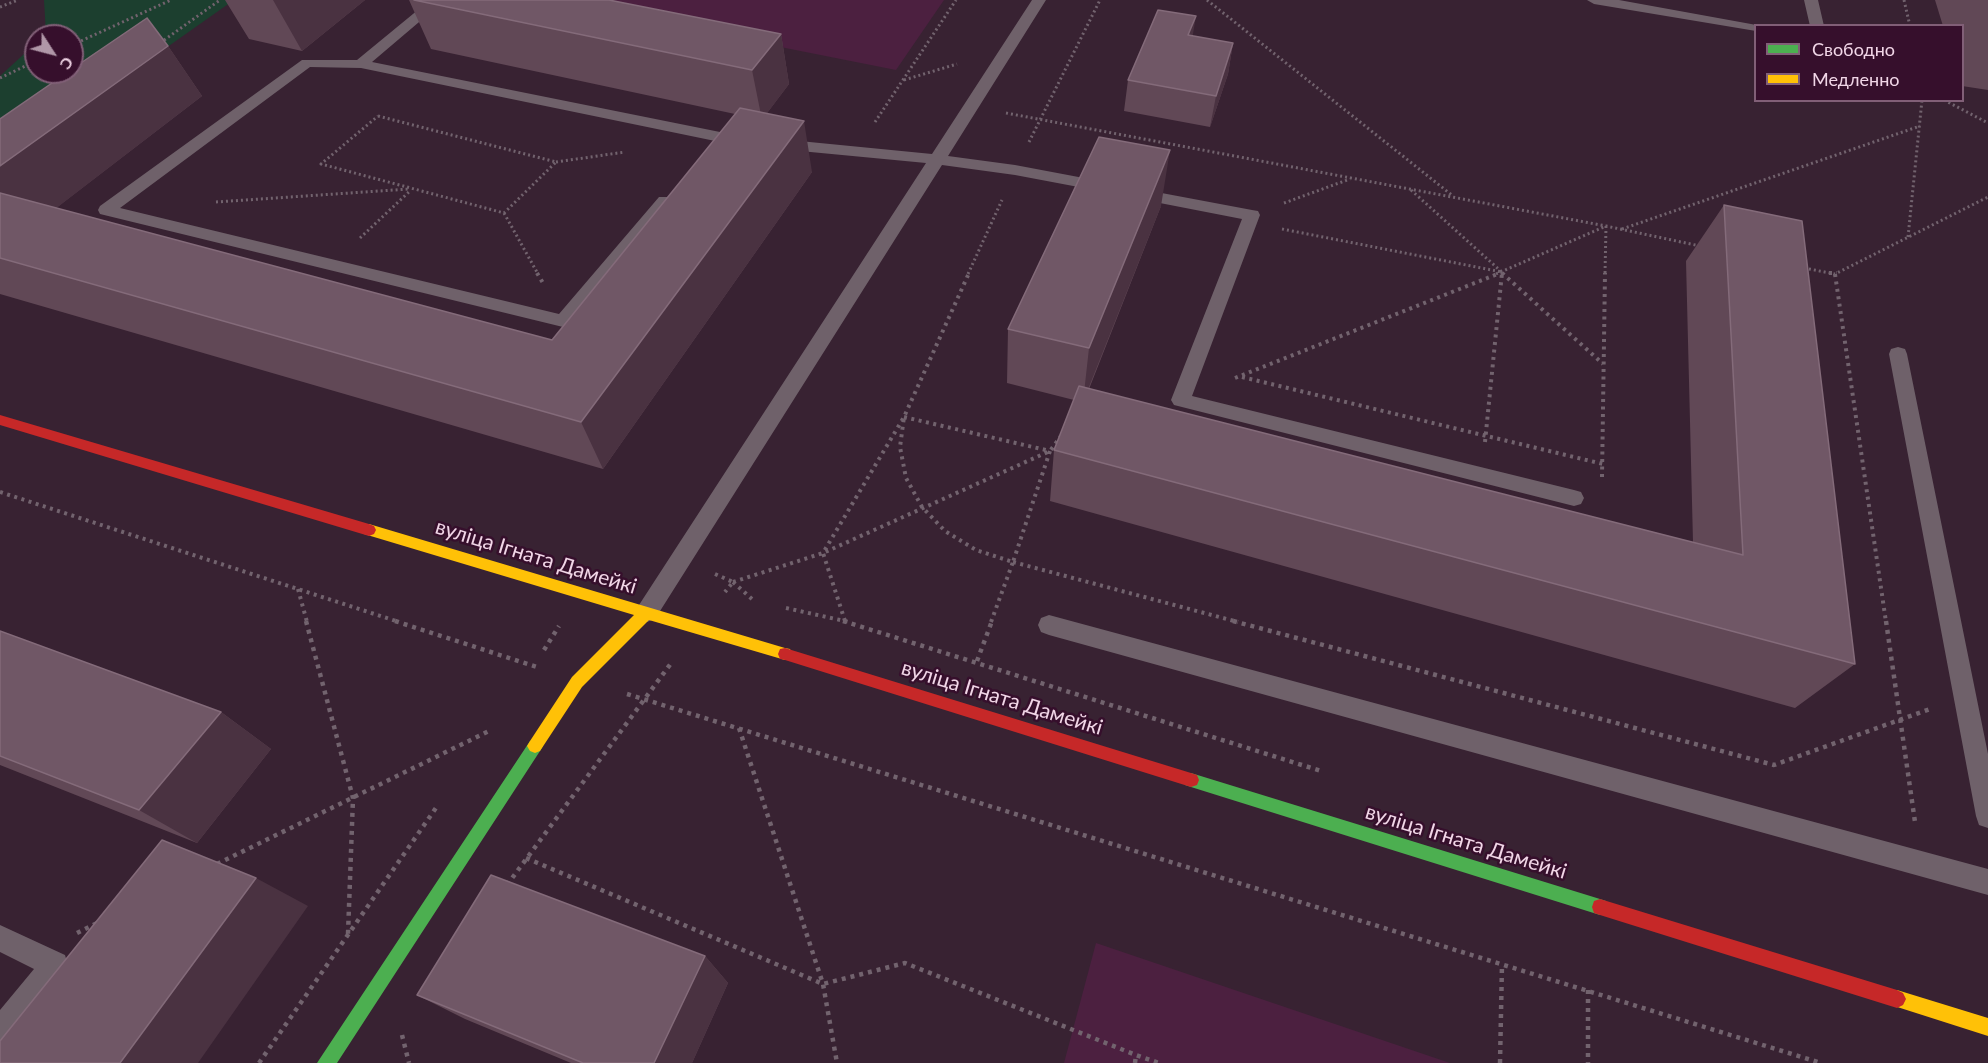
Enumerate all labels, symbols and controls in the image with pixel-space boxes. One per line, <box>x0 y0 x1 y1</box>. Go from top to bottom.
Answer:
north arrow <box>24 24 84 84</box>
legend <box>1754 24 1964 102</box>
text: Свободно <box>1812 38 1895 60</box>
text: С <box>57 54 78 74</box>
text: Медленно <box>1812 68 1900 90</box>
street label: вуліца Ігната Дамейкі <box>432 514 640 600</box>
street label: вуліца Ігната Дамейкі <box>898 655 1106 741</box>
street label: вуліца Ігната Дамейкі <box>1362 799 1570 885</box>

